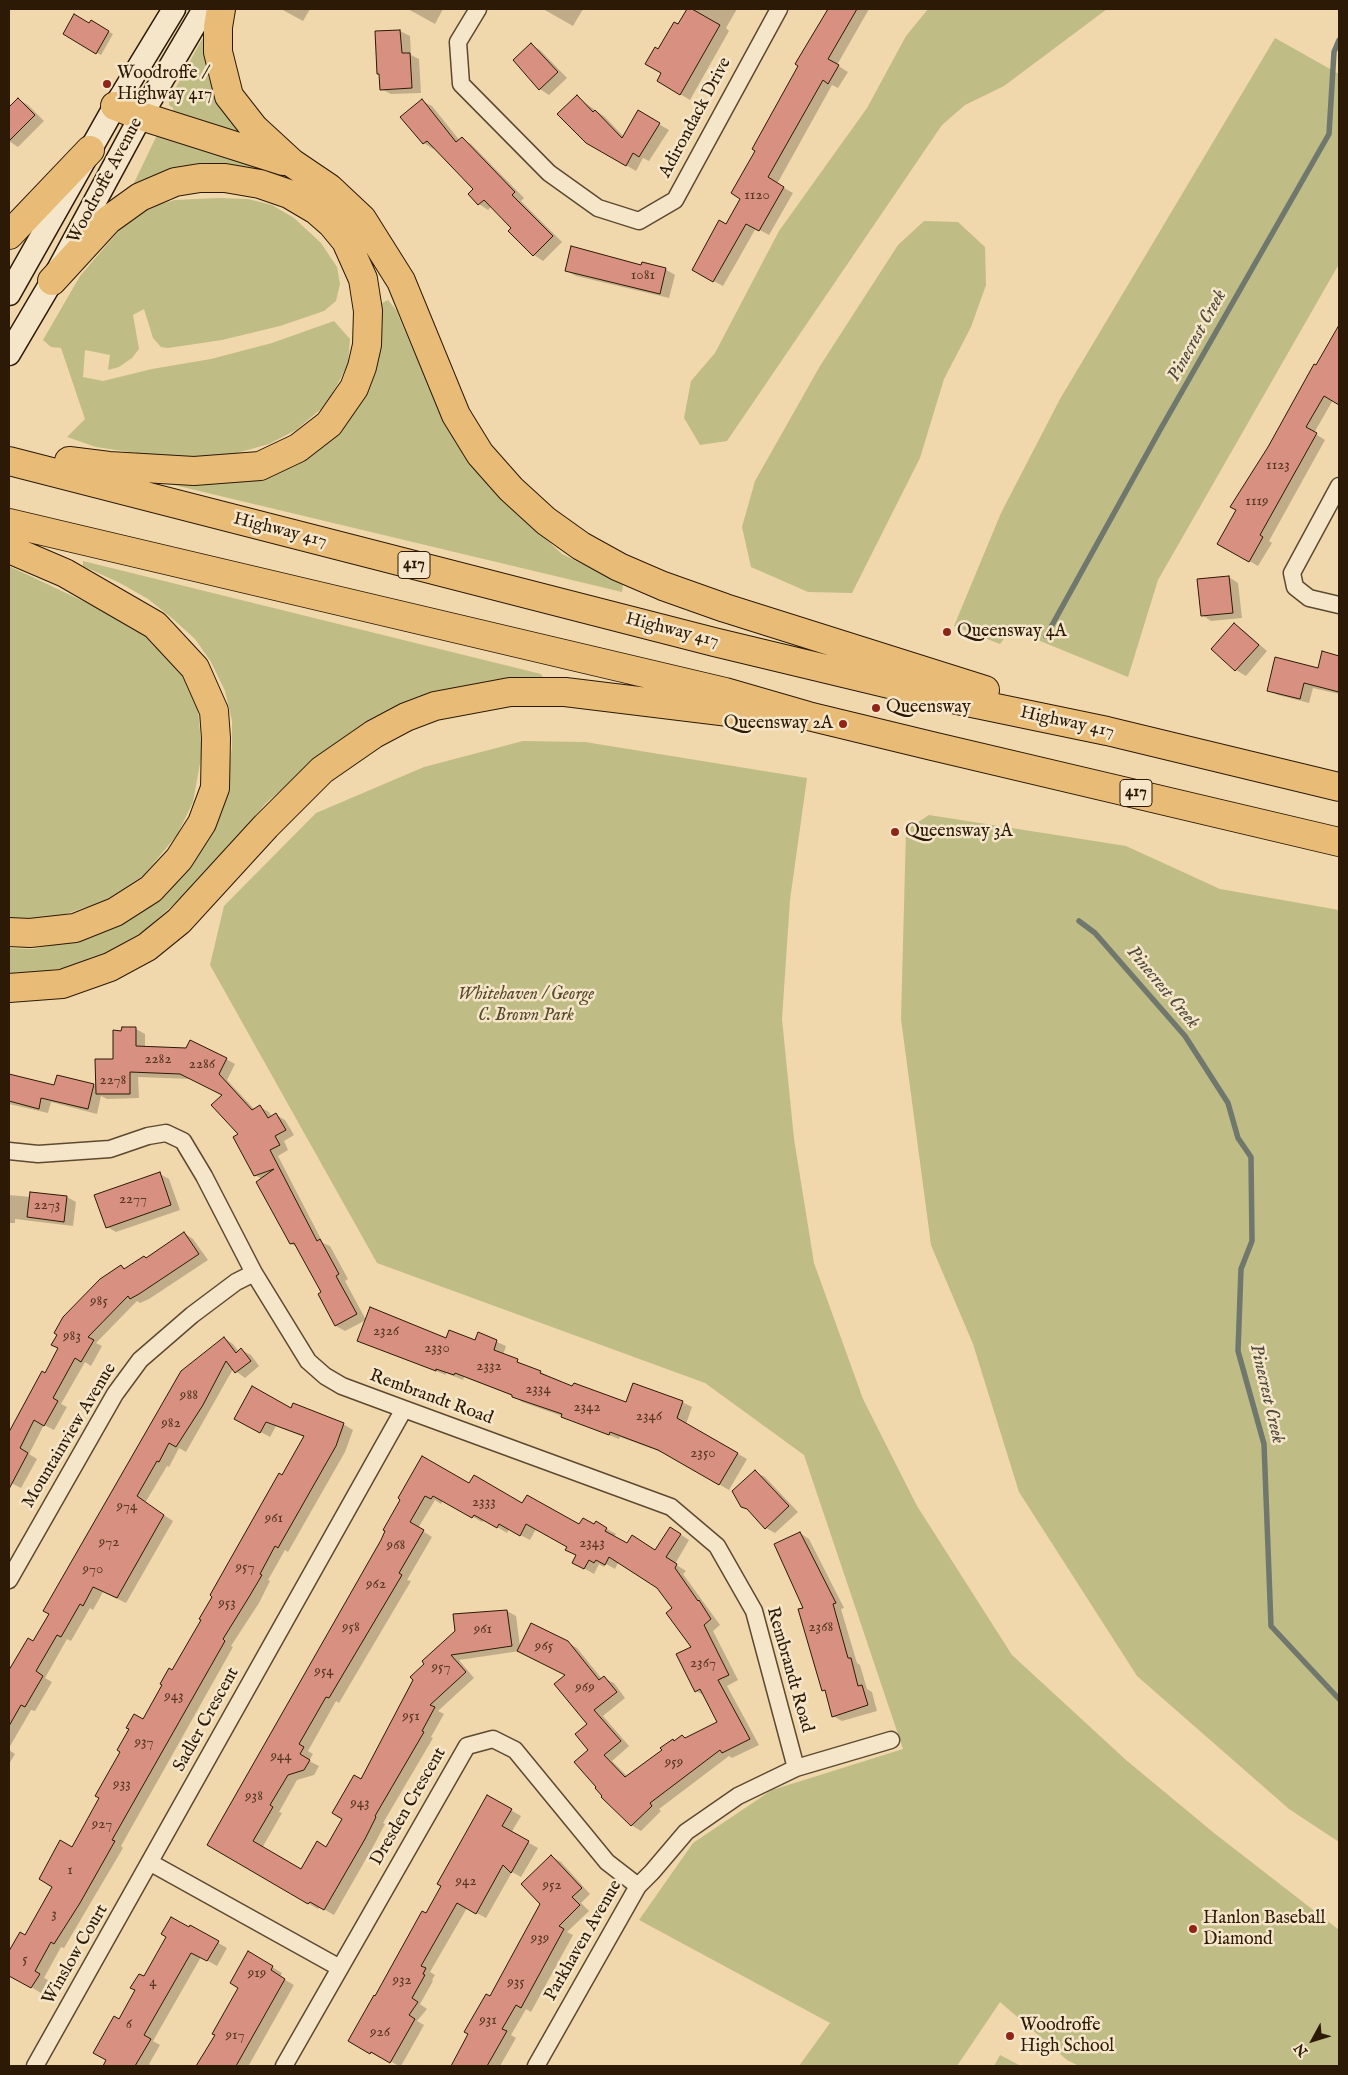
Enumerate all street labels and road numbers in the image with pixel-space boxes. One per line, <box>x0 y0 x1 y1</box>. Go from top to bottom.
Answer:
street label: Adirondack Drive <box>655 54 737 182</box>
street label: Woodroffe Avenue <box>64 114 148 248</box>
street label: Highway 417 <box>231 509 329 553</box>
road number: 417 <box>398 552 430 578</box>
street label: Highway 417 <box>623 609 721 653</box>
street label: Highway 417 <box>1018 703 1116 743</box>
road number: 417 <box>1120 780 1152 806</box>
street label: Mountainview Avenue <box>18 1360 122 1512</box>
street label: Rembrandt Road <box>366 1366 496 1430</box>
street label: Rembrandt Road <box>761 1605 817 1735</box>
street label: Sadler Crescent <box>169 1664 245 1776</box>
street label: Dresden Crescent <box>366 1744 452 1870</box>
street label: Parkhaven Avenue <box>541 1877 627 2005</box>
street label: Winslow Court <box>38 1901 114 2009</box>

